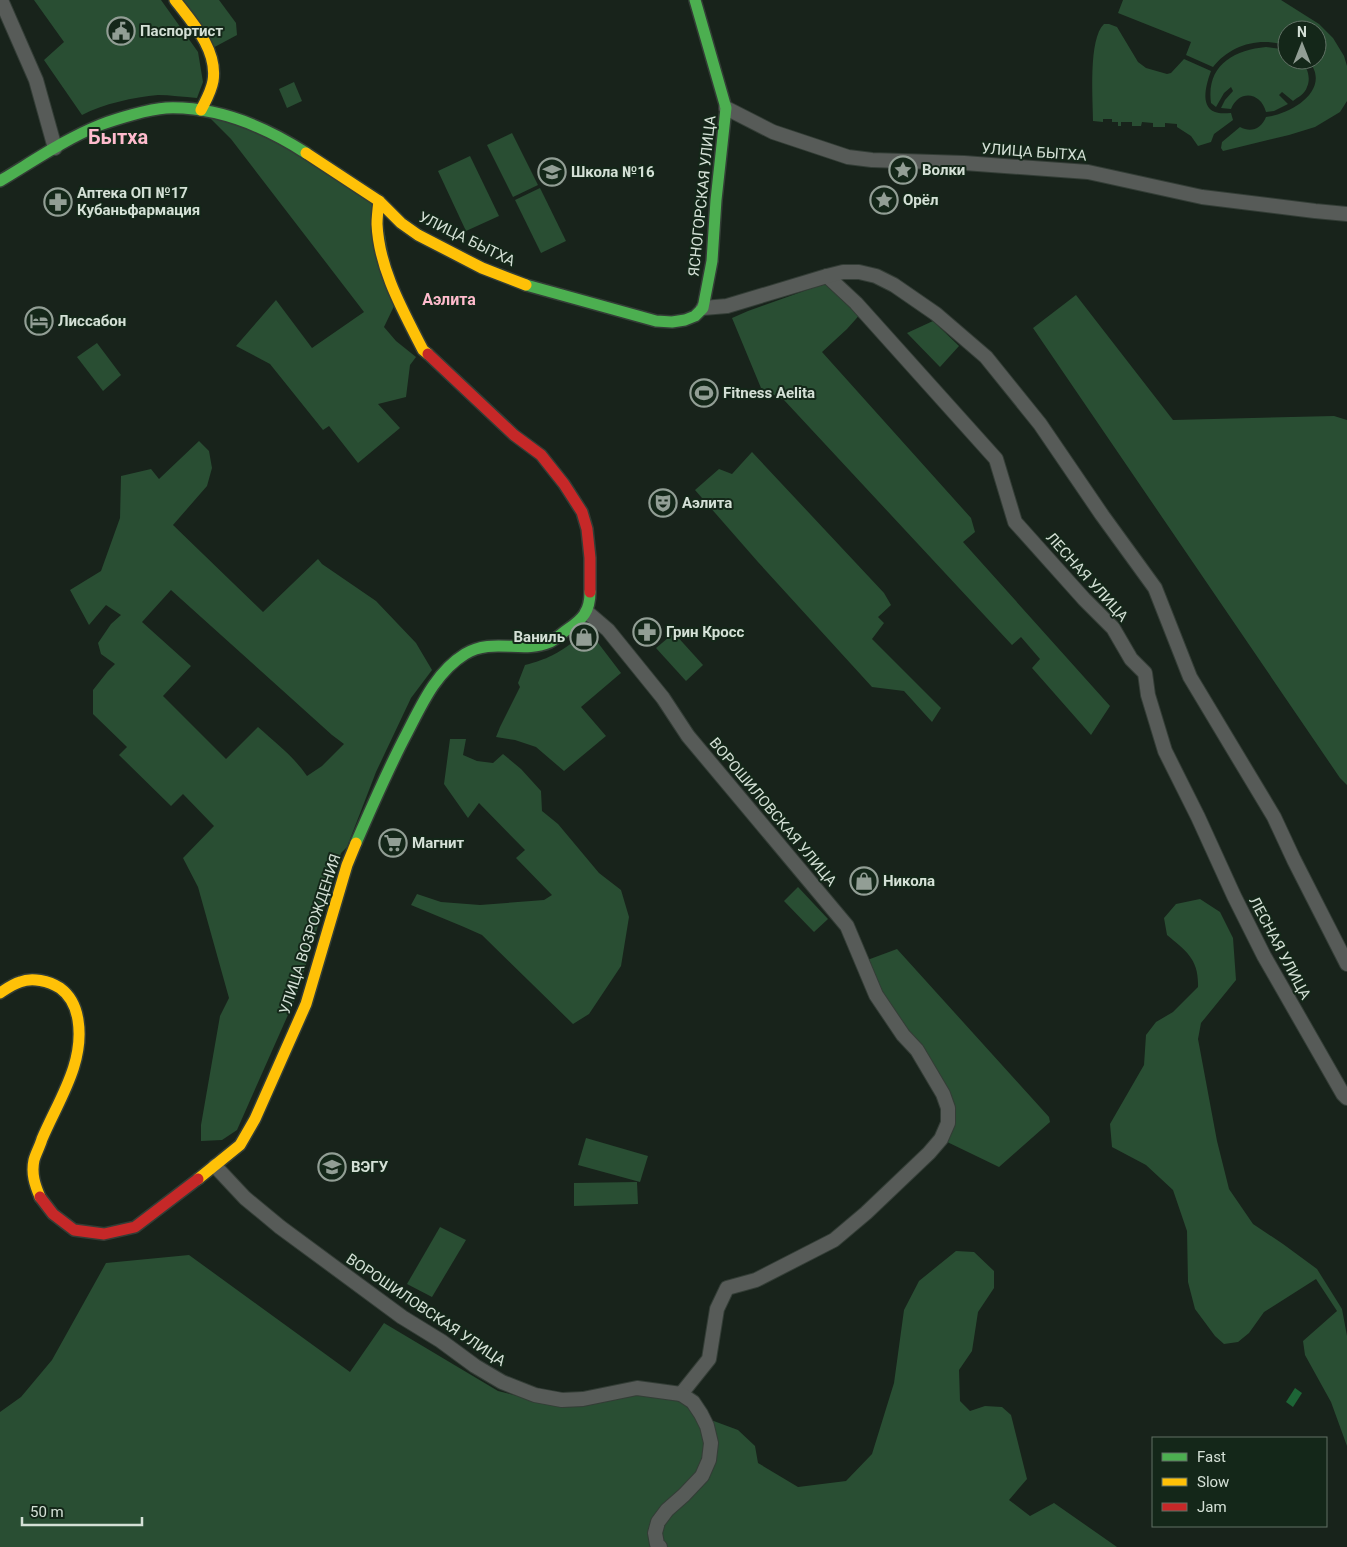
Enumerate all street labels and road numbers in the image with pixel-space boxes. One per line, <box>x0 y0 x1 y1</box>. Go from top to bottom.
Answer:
street label: ЯСНОГОРСКАЯ УЛИЦА <box>685 114 719 277</box>
street label: УЛИЦА БЫТХА <box>981 139 1087 165</box>
street label: УЛИЦА БЫТХА <box>416 208 518 270</box>
street label: ЛЕСНАЯ УЛИЦА <box>1042 529 1132 626</box>
street label: ВОРОШИЛОВСКАЯ УЛИЦА <box>706 734 841 890</box>
street label: УЛИЦА ВОЗРОЖДЕНИЯ <box>276 851 344 1017</box>
street label: ЛЕСНАЯ УЛИЦА <box>1245 893 1315 1003</box>
street label: ВОРОШИЛОВСКАЯ УЛИЦА <box>343 1250 509 1370</box>

